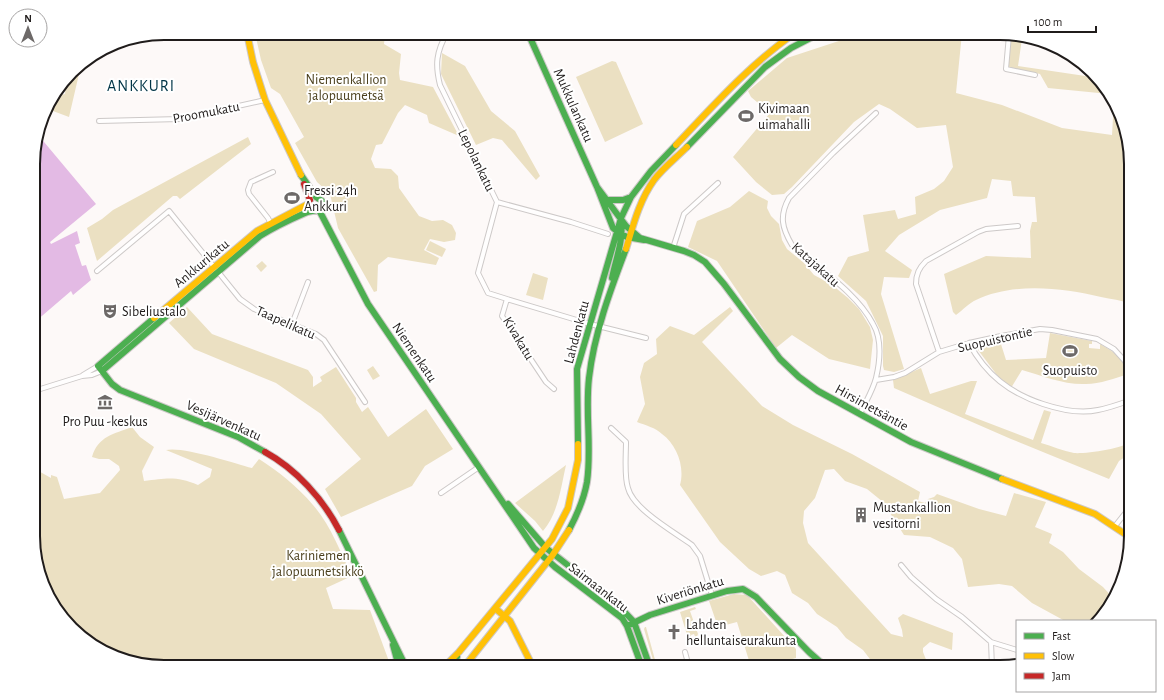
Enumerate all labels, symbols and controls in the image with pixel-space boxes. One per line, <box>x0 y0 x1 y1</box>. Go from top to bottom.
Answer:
north arrow <box>8 8 48 48</box>
scale bar <box>1028 8 1096 34</box>
text: N <box>24 13 32 24</box>
text: 100 m <box>1034 16 1062 28</box>
street label: Mukkulankatu <box>551 66 596 144</box>
park label: Niemenkallion jalopuumetsä <box>305 73 387 103</box>
district label: ANKKURI <box>107 78 175 94</box>
street label: Proomukatu <box>172 100 241 126</box>
place label: Kivimaan uimahalli <box>758 102 810 132</box>
sports icon: Kivimaan uimahalli <box>737 107 755 125</box>
street label: Lepolankatu <box>455 127 497 194</box>
place label: Fressi 24h Ankkuri <box>304 184 357 214</box>
sports icon: Fressi 24h Ankkuri <box>283 189 301 207</box>
street label: Ankkurikatu <box>171 237 232 291</box>
street label: Katajakatu <box>789 240 842 290</box>
street label: Lahdenkatu <box>562 299 592 365</box>
theatre icon: Sibeliustalo <box>101 302 119 320</box>
street label: Taapelikatu <box>254 304 317 342</box>
place label: Sibeliustalo <box>122 305 186 319</box>
street label: Kivakatu <box>500 315 536 362</box>
street label: Niemenkatu <box>389 320 439 385</box>
street label: Suopuistontie <box>957 325 1034 355</box>
sports icon: Suopuisto <box>1061 342 1079 360</box>
place label: Suopuisto <box>1043 364 1097 378</box>
street label: Hirsimetsäntie <box>833 382 910 434</box>
museum icon: Pro Puu -keskus <box>96 393 114 411</box>
street label: Vesijärvenkatu <box>184 398 263 444</box>
place label: Pro Puu -keskus <box>62 415 148 429</box>
place label: Mustankallion vesitorni <box>873 501 951 531</box>
building icon: Mustankallion vesitorni <box>852 506 870 524</box>
park label: Kariniemen jalopuumetsikkö <box>272 549 364 579</box>
street label: Saimaankatu <box>566 560 631 615</box>
street label: Kiveriönkatu <box>655 574 725 608</box>
place label: Lahden helluntaiseurakunta <box>686 618 797 648</box>
legend <box>1016 620 1156 692</box>
church icon: Lahden helluntaiseurakunta <box>665 623 683 641</box>
text: Fast <box>1052 630 1071 642</box>
text: Slow <box>1052 650 1074 662</box>
text: Jam <box>1052 670 1071 682</box>

